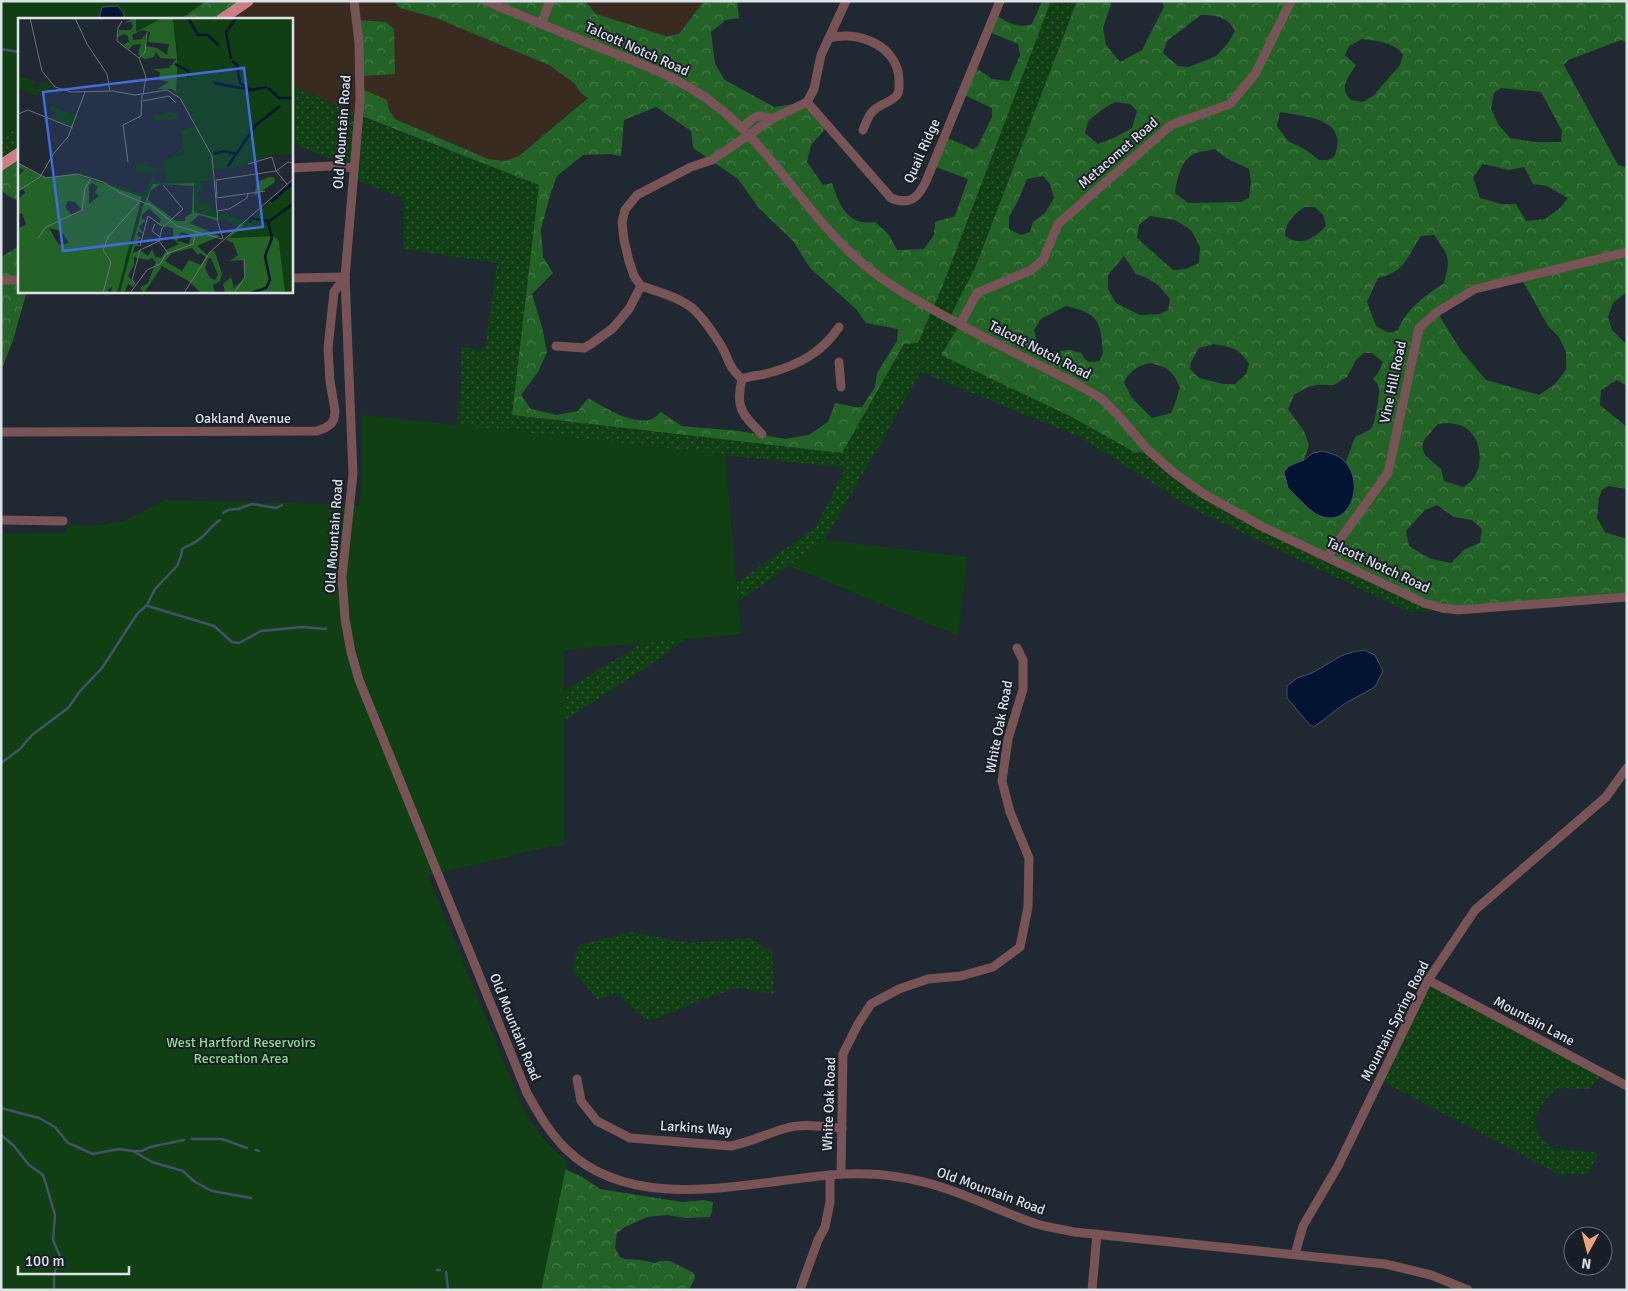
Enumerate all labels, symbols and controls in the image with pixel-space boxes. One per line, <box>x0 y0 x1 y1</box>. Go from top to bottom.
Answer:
inset map <box>18 18 292 292</box>
street label: Talcott Notch Road <box>582 18 692 80</box>
street label: Old Mountain Road <box>330 74 354 190</box>
street label: Metacomet Road <box>1075 114 1161 192</box>
street label: Quail Ridge <box>900 116 944 186</box>
street label: Talcott Notch Road <box>986 317 1094 383</box>
street label: Vine Hill Road <box>1376 339 1410 425</box>
street label: Oakland Avenue <box>195 410 291 427</box>
street label: Old Mountain Road <box>322 478 346 594</box>
street label: Talcott Notch Road <box>1324 534 1432 596</box>
street label: White Oak Road <box>982 679 1016 775</box>
street label: Mountain Spring Road <box>1357 958 1433 1084</box>
street label: Old Mountain Road <box>486 971 544 1083</box>
street label: Mountain Lane <box>1491 993 1577 1049</box>
park label: West Hartford Reservoirs Recreation Area <box>166 1034 316 1067</box>
street label: White Oak Road <box>819 1057 839 1151</box>
street label: Larkins Way <box>660 1117 733 1139</box>
street label: Old Mountain Road <box>934 1163 1048 1219</box>
north arrow <box>1563 1226 1613 1276</box>
scale bar <box>18 1244 129 1276</box>
text: 100 m <box>25 1252 65 1270</box>
text: N <box>1581 1254 1592 1272</box>

